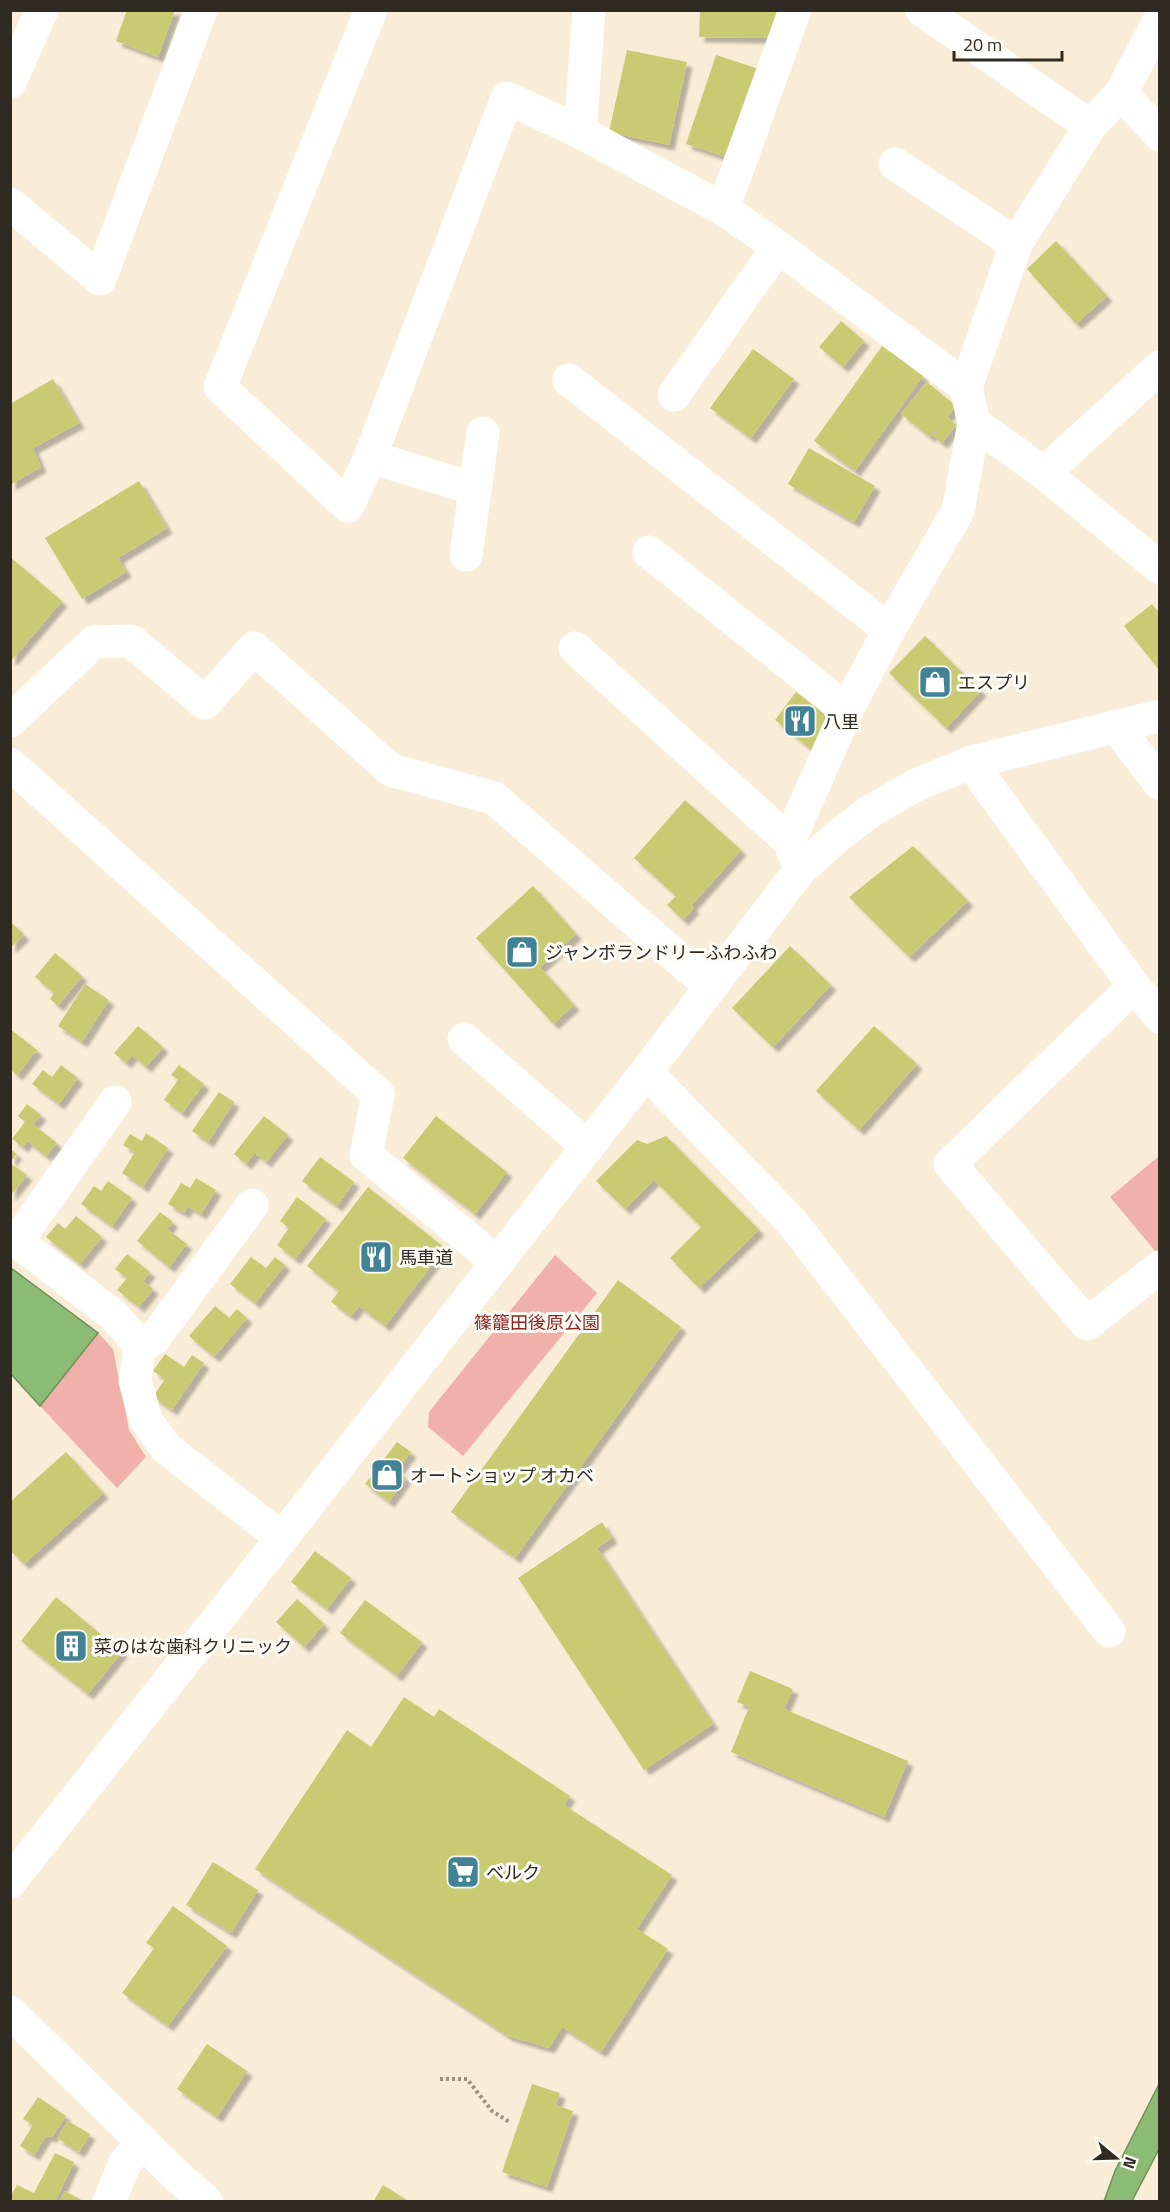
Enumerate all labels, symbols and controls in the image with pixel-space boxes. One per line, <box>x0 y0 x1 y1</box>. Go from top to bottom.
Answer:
scale bar <box>954 24 1062 62</box>
text: 20 m <box>963 31 1002 58</box>
shop icon: エスプリ <box>917 664 953 700</box>
place label: エスプリ <box>958 669 1030 696</box>
restaurant icon: 八里 <box>782 703 818 739</box>
place label: 八里 <box>823 708 859 735</box>
shop icon: ジャンボランドリーふわふわ <box>504 934 540 970</box>
place label: ジャンボランドリーふわふわ <box>545 939 777 966</box>
restaurant icon: 馬車道 <box>358 1239 394 1275</box>
place label: 馬車道 <box>399 1244 453 1271</box>
park label: 篠籠田後原公園 <box>474 1309 600 1336</box>
shop icon: オートショップ オカベ <box>369 1457 405 1493</box>
place label: オートショップ オカベ <box>410 1462 594 1489</box>
building icon: 菜のはな歯科クリニック <box>53 1628 89 1664</box>
place label: 菜のはな歯科クリニック <box>94 1633 292 1660</box>
supermarket icon: ベルク <box>445 1854 481 1890</box>
place label: ベルク <box>486 1859 540 1886</box>
north arrow <box>1086 2128 1146 2188</box>
text: N <box>1117 2154 1143 2172</box>

